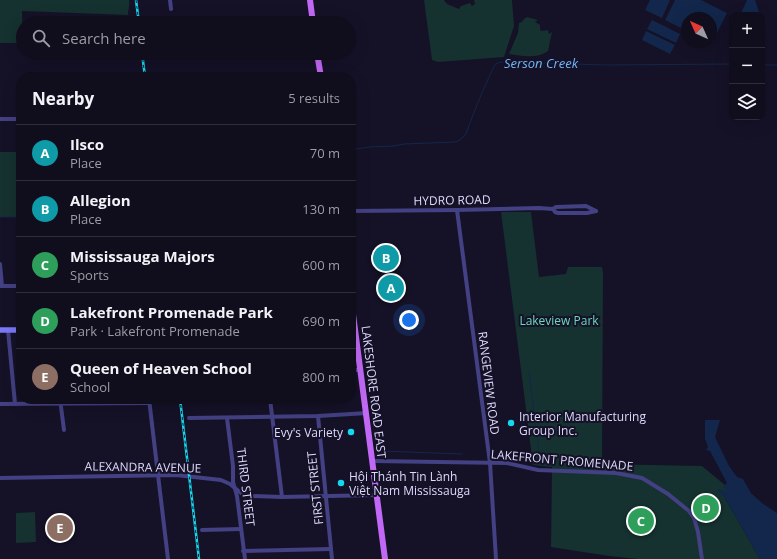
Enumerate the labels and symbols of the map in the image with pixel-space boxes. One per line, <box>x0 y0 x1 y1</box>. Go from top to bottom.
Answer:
north arrow <box>681 12 717 48</box>
water label: Serson Creek <box>504 54 579 72</box>
street label: HYDRO ROAD <box>413 191 491 209</box>
pin: B <box>373 243 399 273</box>
pin: A <box>378 273 404 303</box>
your location <box>399 310 419 330</box>
park label: Lakeview Park <box>519 312 599 329</box>
street label: LAKESHORE ROAD EAST <box>357 325 391 460</box>
street label: RANGEVIEW ROAD <box>474 330 504 436</box>
place label: Interior Manufacturing Group Inc. <box>519 408 646 439</box>
marker: Interior Manufacturing Group Inc. <box>506 418 516 428</box>
place label: Evy's Variety <box>274 424 344 441</box>
marker: Evy's Variety <box>346 427 356 437</box>
street label: LAKEFRONT PROMENADE <box>490 445 634 475</box>
street label: THIRD STREET <box>233 447 259 527</box>
street label: FIRST STREET <box>303 450 327 526</box>
street label: ALEXANDRA AVENUE <box>84 457 202 477</box>
place label: Hội Thánh Tin Lành Việt Nam Mississauga <box>349 468 470 499</box>
marker: Hội Thánh Tin Lành Việt Nam Mississauga <box>336 478 346 488</box>
pin: D <box>693 493 719 523</box>
pin: C <box>628 506 654 536</box>
pin: E <box>47 513 73 543</box>

